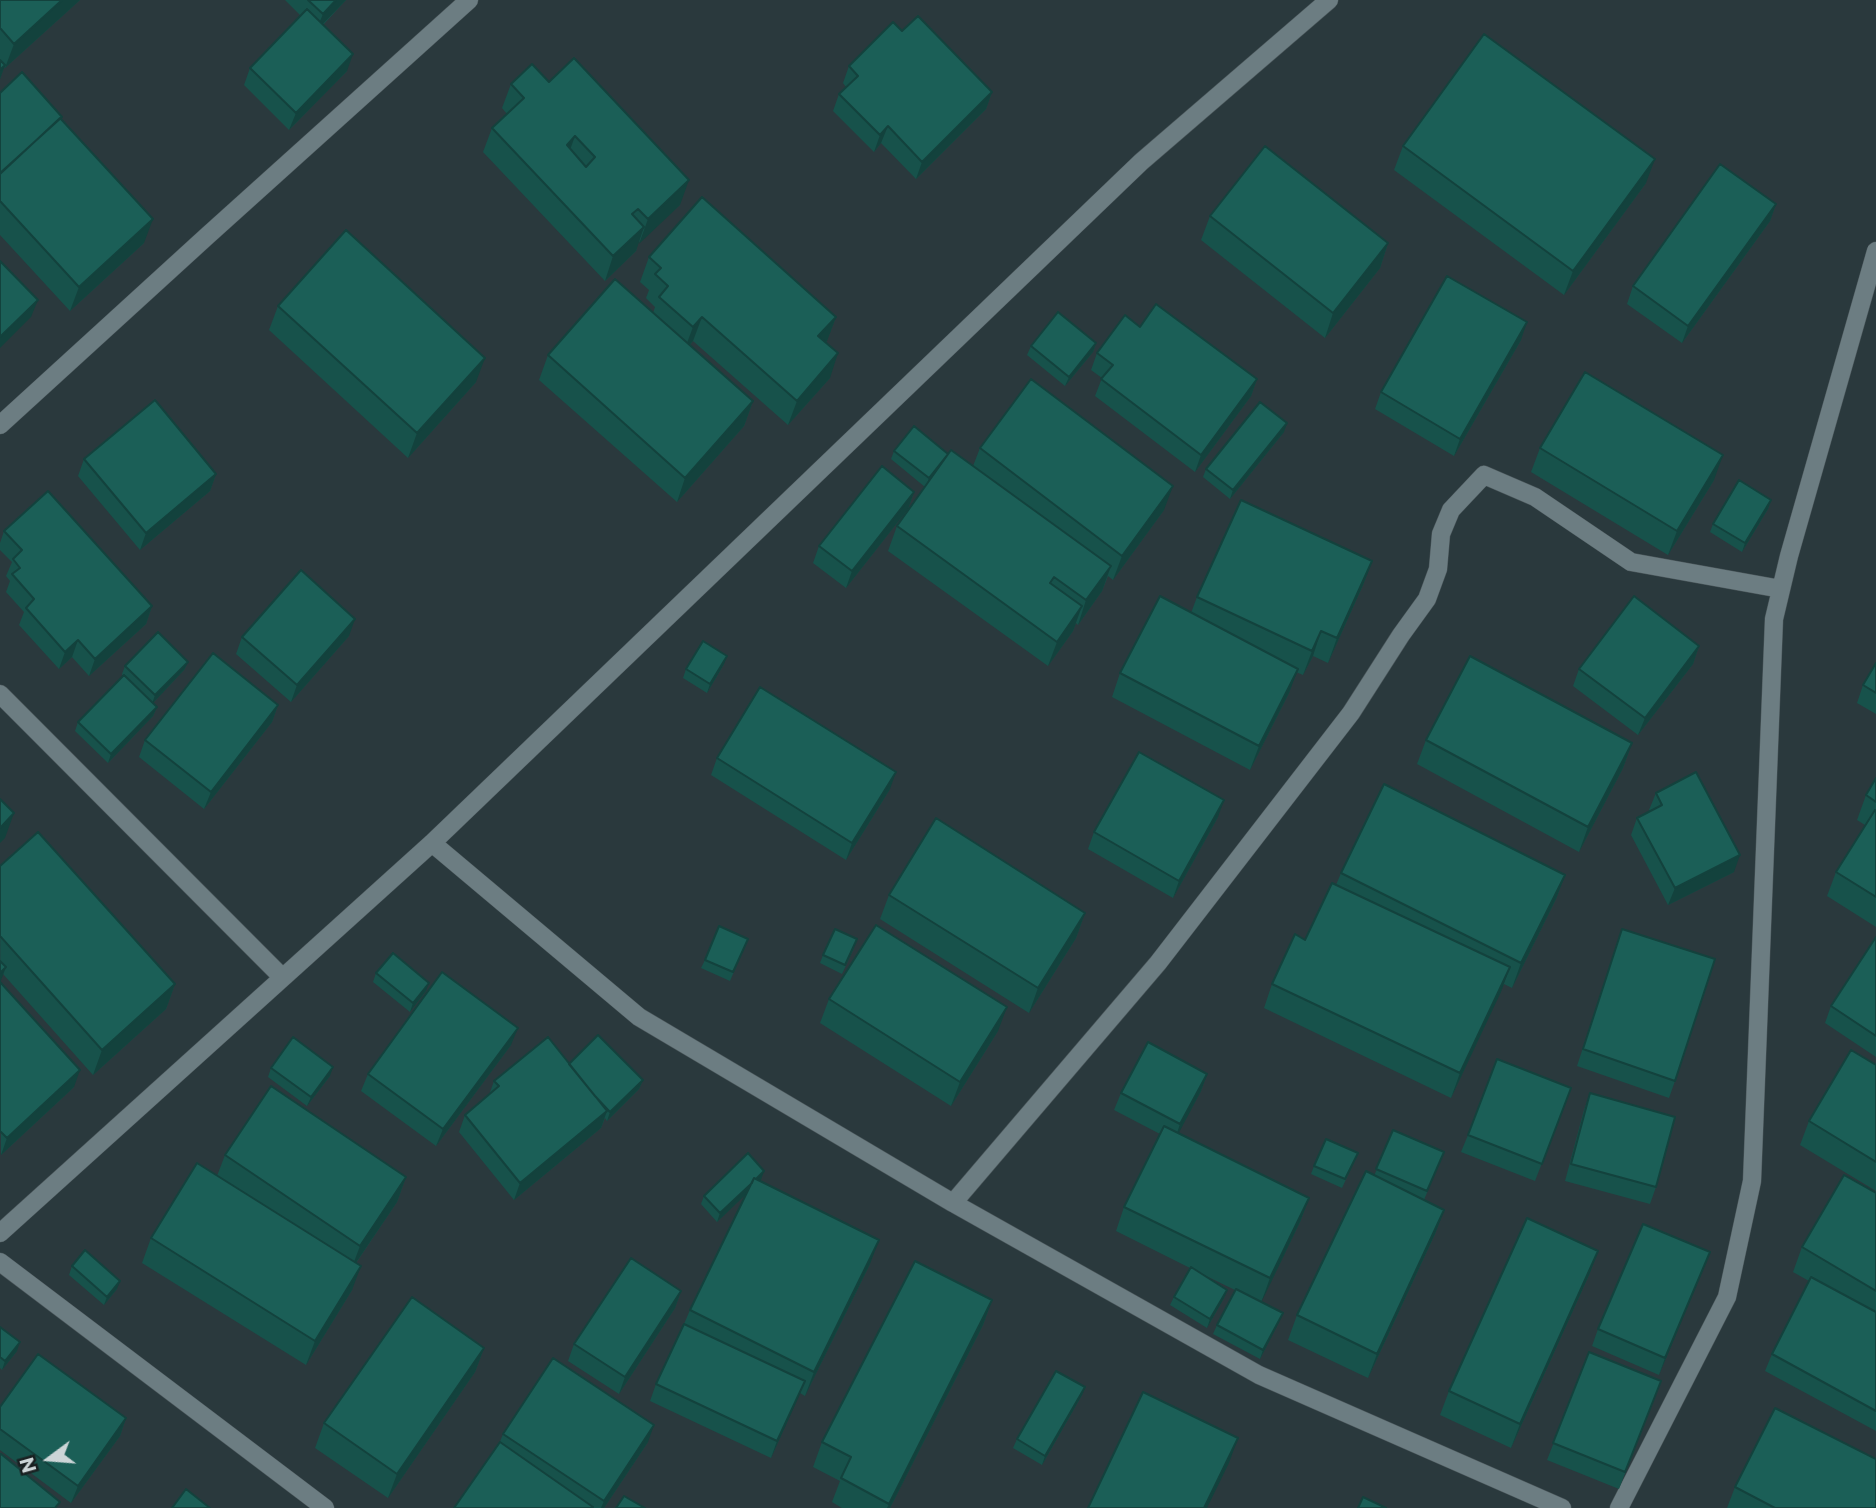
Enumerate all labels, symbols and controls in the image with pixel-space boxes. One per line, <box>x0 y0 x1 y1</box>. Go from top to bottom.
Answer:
north arrow <box>14 1424 84 1494</box>
text: N <box>15 1454 42 1475</box>

